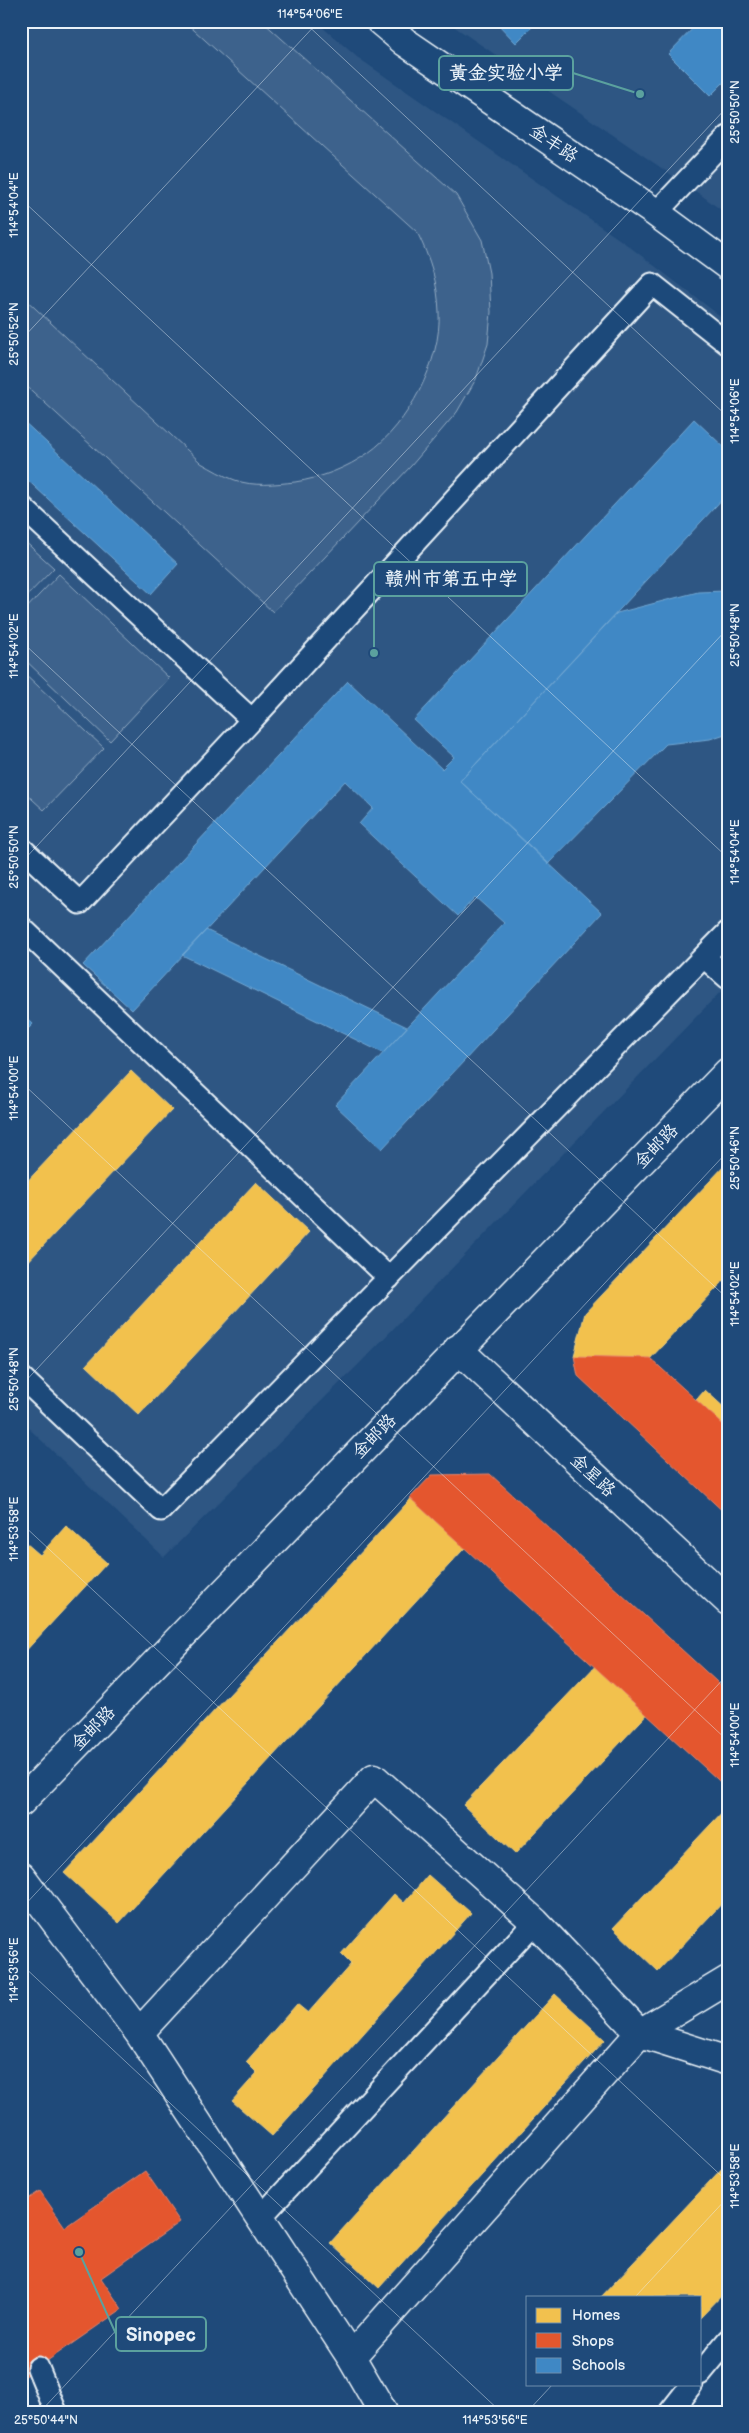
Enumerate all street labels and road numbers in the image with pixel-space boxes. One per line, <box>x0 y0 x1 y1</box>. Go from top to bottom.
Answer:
street label: 金丰路 <box>525 120 582 167</box>
street label: 金邮路 <box>630 1120 683 1173</box>
street label: 金邮路 <box>348 1410 401 1463</box>
street label: 金星路 <box>566 1449 620 1501</box>
street label: 金邮路 <box>67 1702 120 1755</box>

